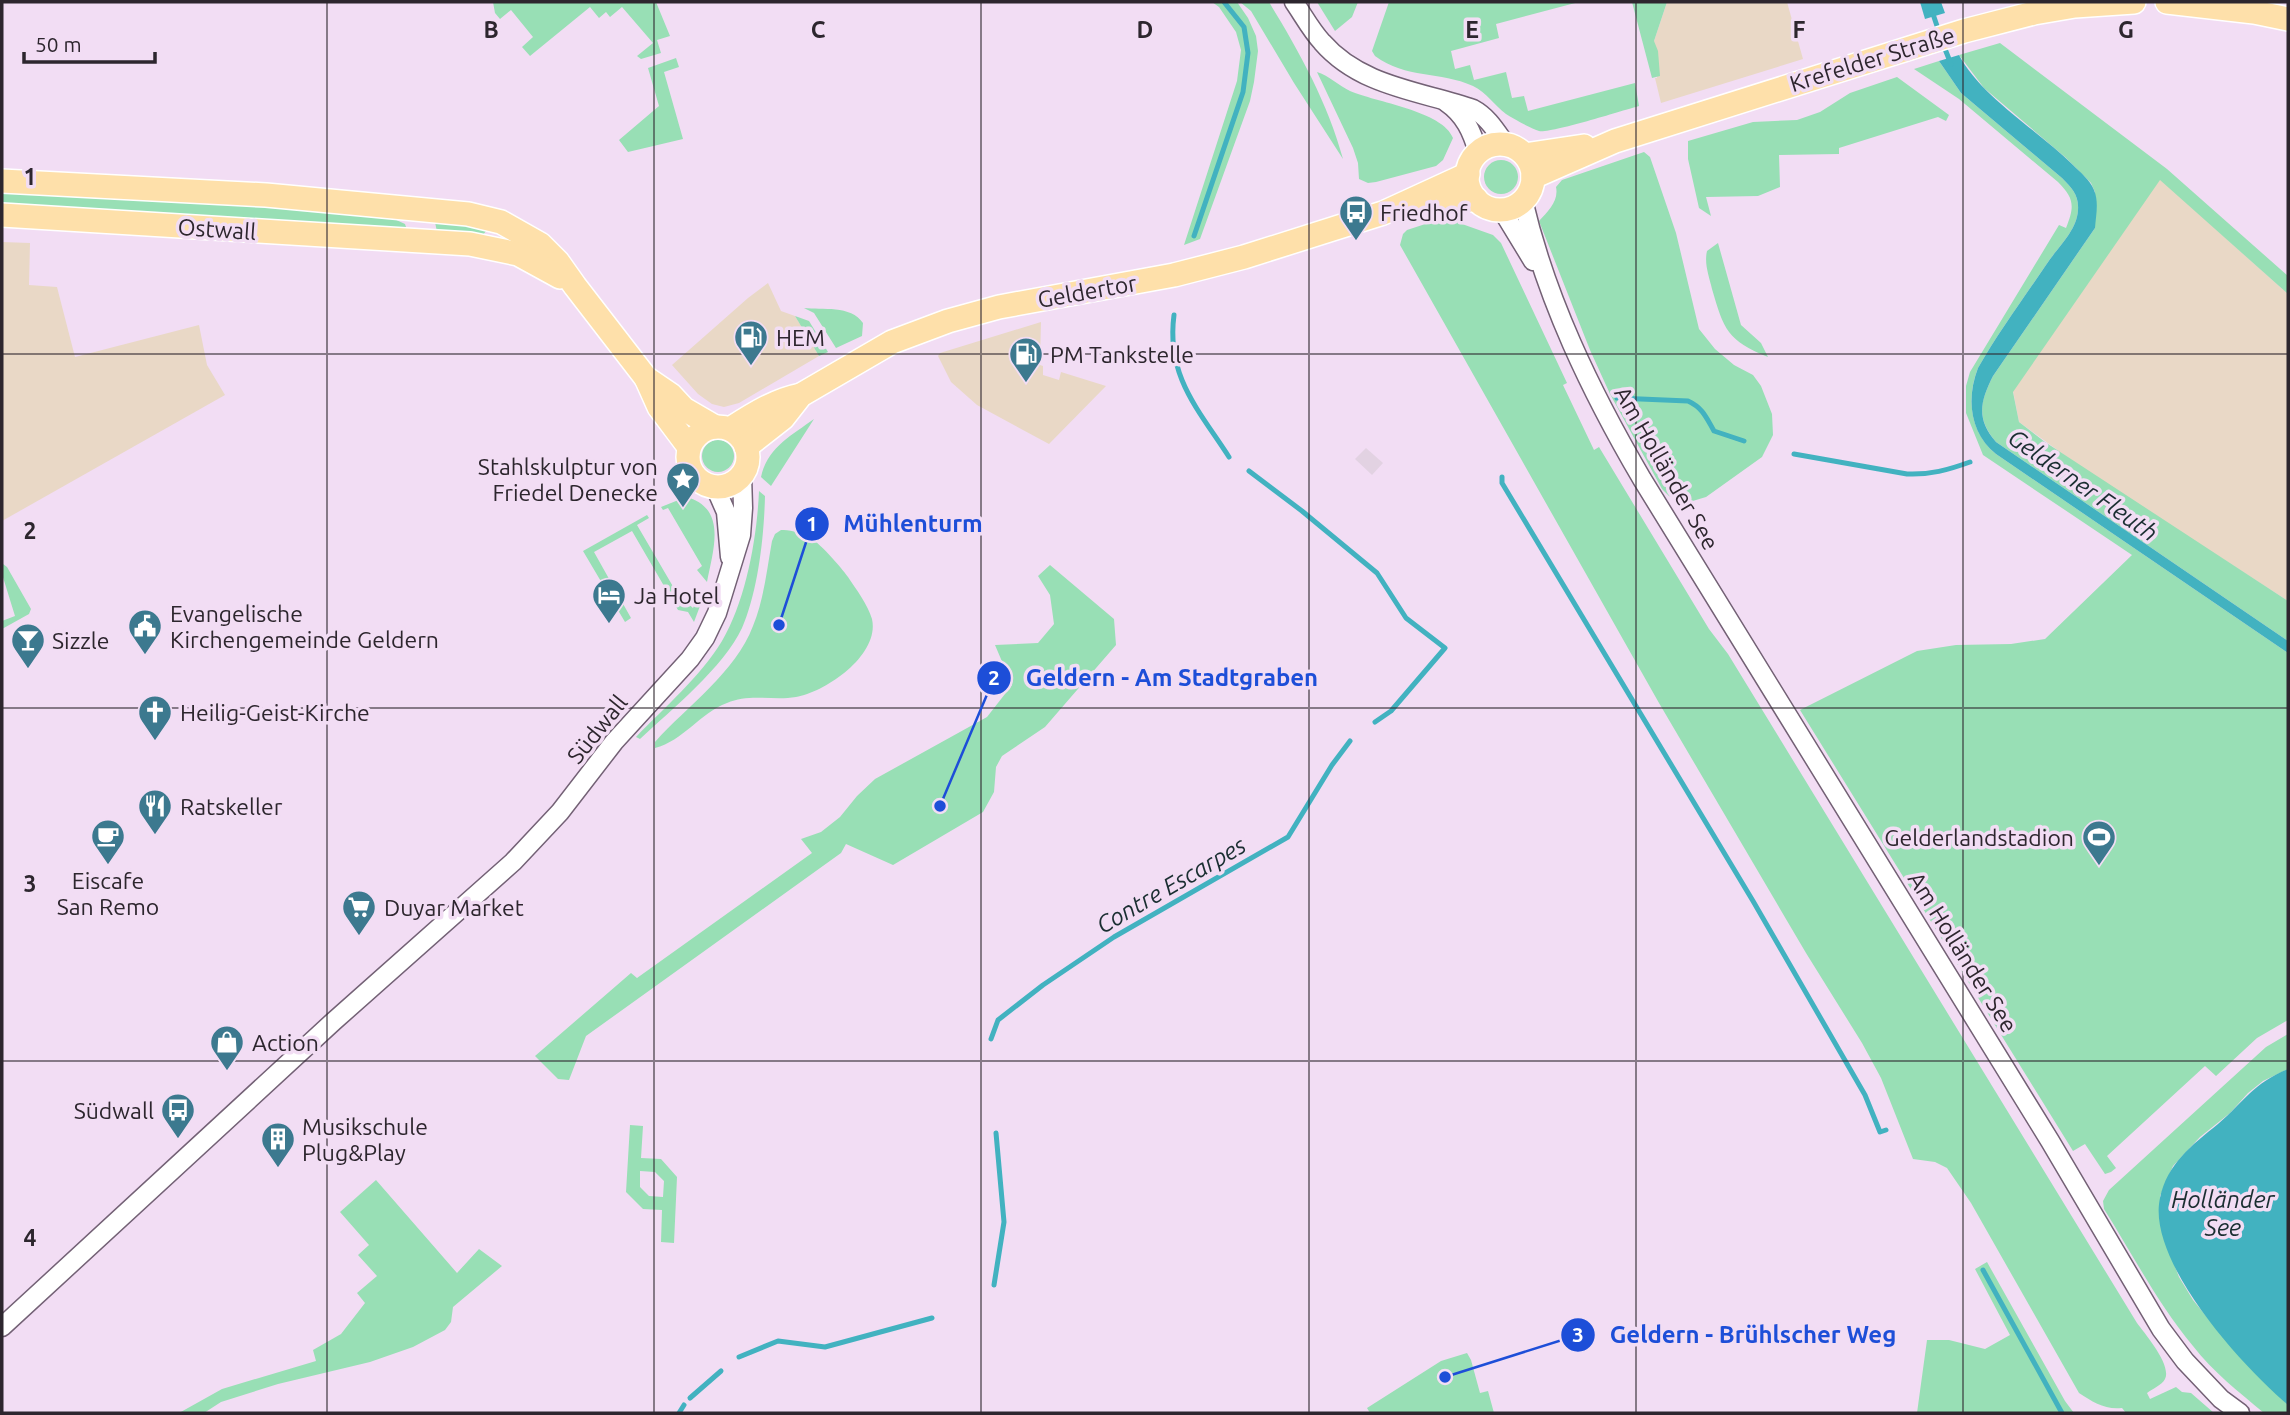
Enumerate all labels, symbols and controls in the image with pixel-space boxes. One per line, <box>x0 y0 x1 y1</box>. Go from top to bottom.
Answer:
text: B <box>483 17 499 42</box>
text: C <box>811 17 826 42</box>
text: D <box>1137 17 1153 42</box>
text: E <box>1465 17 1479 42</box>
text: F <box>1793 17 1806 42</box>
text: G <box>2118 17 2134 42</box>
scale bar <box>24 21 156 65</box>
street label: Krefelder Straße <box>1786 22 1958 96</box>
text: 50 m <box>35 32 82 56</box>
text: 1 <box>24 164 36 189</box>
bus stop icon: Friedhof <box>1337 193 1375 242</box>
place label: Friedhof <box>1380 200 1468 225</box>
street label: Ostwall <box>177 214 257 244</box>
street label: Geldertor <box>1036 270 1139 312</box>
fuel station icon: HEM <box>732 318 770 367</box>
place label: HEM <box>776 325 825 350</box>
fuel station icon: PM Tankstelle <box>1007 335 1045 384</box>
place label: PM Tankstelle <box>1050 342 1194 367</box>
street label: Am Holländer See <box>1610 382 1724 554</box>
water label: Gelderner Fleuth <box>2003 423 2163 547</box>
place label: Stahlskulptur von Friedel Denecke <box>478 454 658 505</box>
place icon: Stahlskulptur von Friedel Denecke <box>664 460 702 509</box>
callout: Mühlenturm <box>794 501 997 546</box>
text: Mühlenturm <box>843 510 983 537</box>
text: 1 <box>806 511 818 535</box>
text: 2 <box>24 518 36 543</box>
hotel icon: Ja Hotel <box>590 576 628 625</box>
place label: Ja Hotel <box>634 583 720 608</box>
place label: Evangelische Kirchengemeinde Geldern <box>170 601 439 652</box>
public building icon: Evangelische Kirchengemeinde Geldern <box>126 607 164 656</box>
bar icon: Sizzle <box>9 621 47 670</box>
place label: Sizzle <box>52 628 110 653</box>
callout: Geldern - Am Stadtgraben <box>977 656 1332 701</box>
text: Geldern - Am Stadtgraben <box>1026 664 1318 691</box>
text: 2 <box>988 665 1000 689</box>
street label: Südwall <box>562 690 632 768</box>
church icon: Heilig-Geist-Kirche <box>136 693 174 742</box>
place label: Heilig-Geist-Kirche <box>180 700 370 725</box>
restaurant icon: Ratskeller <box>136 787 174 836</box>
place label: Ratskeller <box>180 794 283 819</box>
cafe icon: Eiscafe San Remo <box>89 817 127 866</box>
sports icon: Gelderlandstadion <box>2080 818 2118 867</box>
place label: Gelderlandstadion <box>1884 825 2074 850</box>
water label: Contre Escarpes <box>1091 831 1251 939</box>
street label: Am Holländer See <box>1904 867 2022 1037</box>
place label: Eiscafe San Remo <box>57 868 159 919</box>
text: 3 <box>24 871 36 896</box>
supermarket icon: Duyar Market <box>340 888 378 937</box>
place label: Duyar Market <box>384 895 524 920</box>
shop icon: Action <box>208 1023 246 1072</box>
place label: Action <box>252 1030 319 1055</box>
bus stop icon: Südwall <box>159 1091 197 1140</box>
place label: Südwall <box>74 1098 154 1123</box>
place label: Musikschule Plug&Play <box>302 1114 428 1165</box>
building icon: Musikschule Plug&Play <box>259 1120 297 1169</box>
water label: Holländer See <box>2171 1186 2275 1241</box>
text: 4 <box>24 1225 37 1250</box>
callout: Geldern - Brühlscher Weg <box>1561 1312 1910 1357</box>
text: Geldern - Brühlscher Weg <box>1610 1321 1896 1348</box>
text: 3 <box>1572 1322 1584 1346</box>

